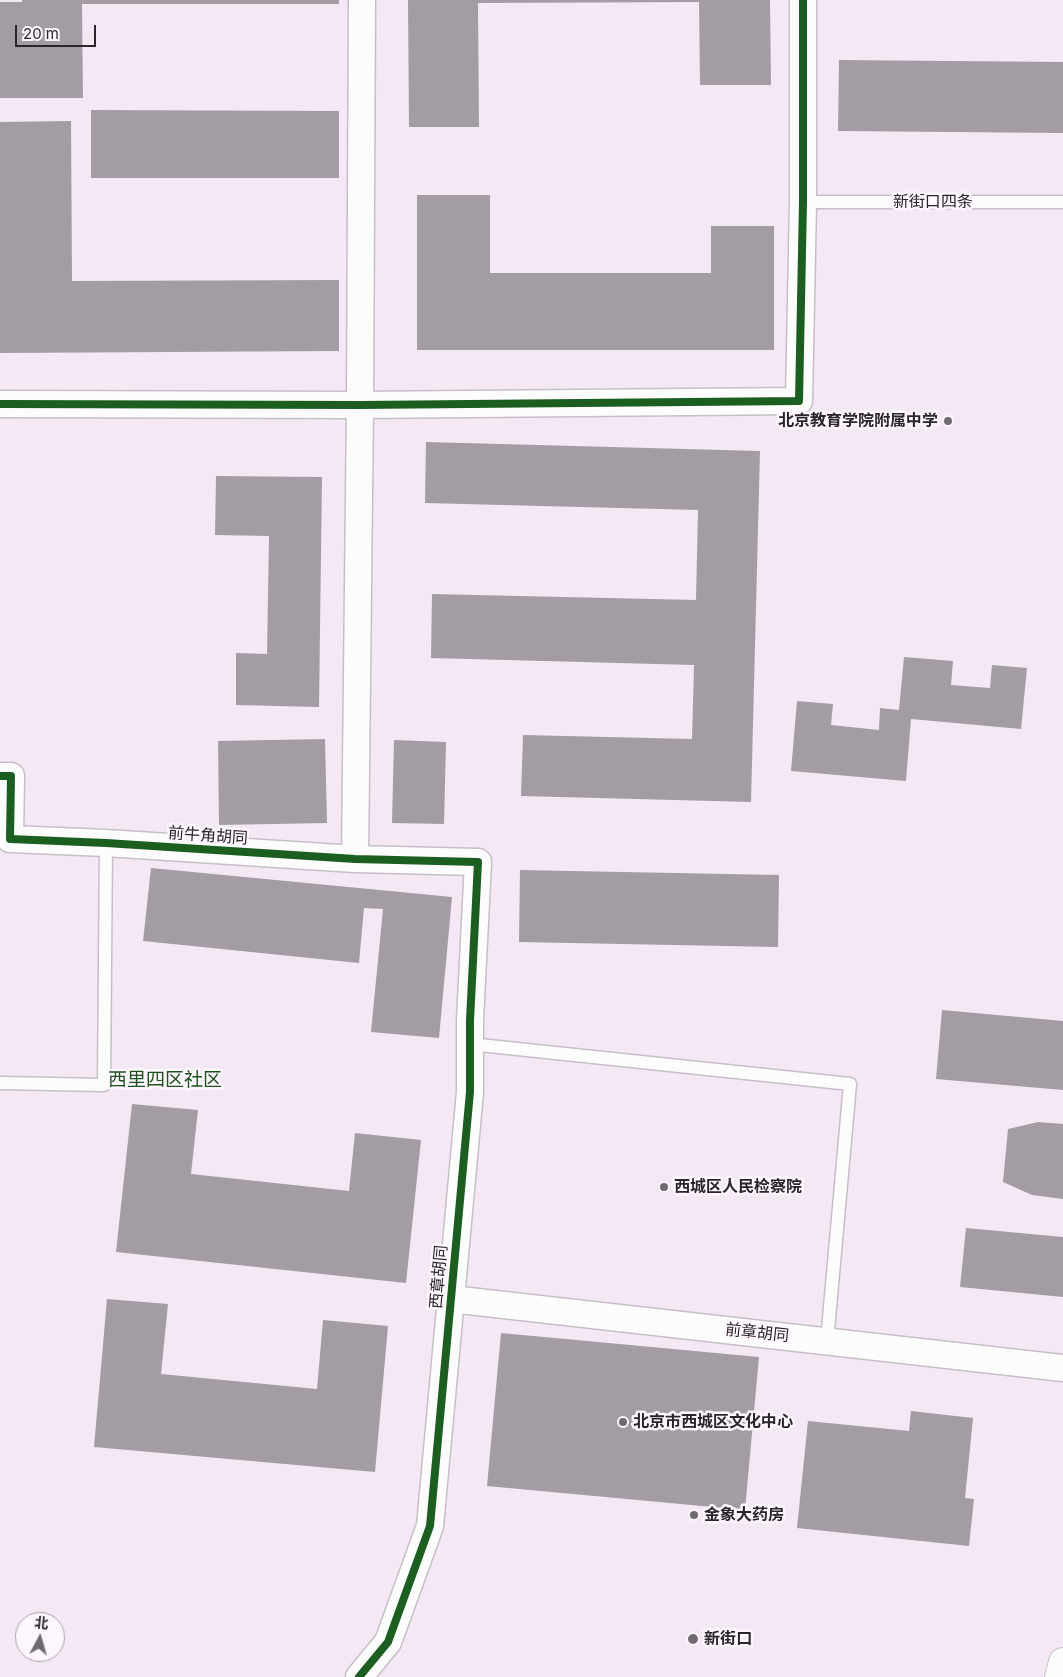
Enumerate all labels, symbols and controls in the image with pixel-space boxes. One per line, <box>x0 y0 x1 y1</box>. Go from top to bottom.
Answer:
scale bar <box>18 15 99 47</box>
text: 20 m <box>23 24 59 43</box>
street label: 新街口四条 <box>893 192 973 212</box>
place label: 北京教育学院附属中学 <box>778 411 938 431</box>
marker: 北京教育学院附属中学 <box>942 415 954 427</box>
street label: 前牛角胡同 <box>167 824 249 848</box>
district label: 西里四区社区 <box>108 1069 222 1091</box>
place label: 西城区人民检察院 <box>674 1177 802 1197</box>
marker: 西城区人民检察院 <box>658 1181 670 1193</box>
street label: 西章胡同 <box>427 1244 451 1310</box>
street label: 前章胡同 <box>724 1320 790 1346</box>
place label: 北京市西城区文化中心 <box>633 1412 793 1432</box>
marker: 北京市西城区文化中心 <box>617 1416 629 1428</box>
place label: 金象大药房 <box>704 1505 784 1525</box>
marker: 金象大药房 <box>688 1509 700 1521</box>
north arrow <box>15 1612 65 1662</box>
text: 北 <box>34 1613 49 1632</box>
place label: 新街口 <box>704 1629 752 1649</box>
marker: 新街口 <box>686 1632 700 1646</box>

